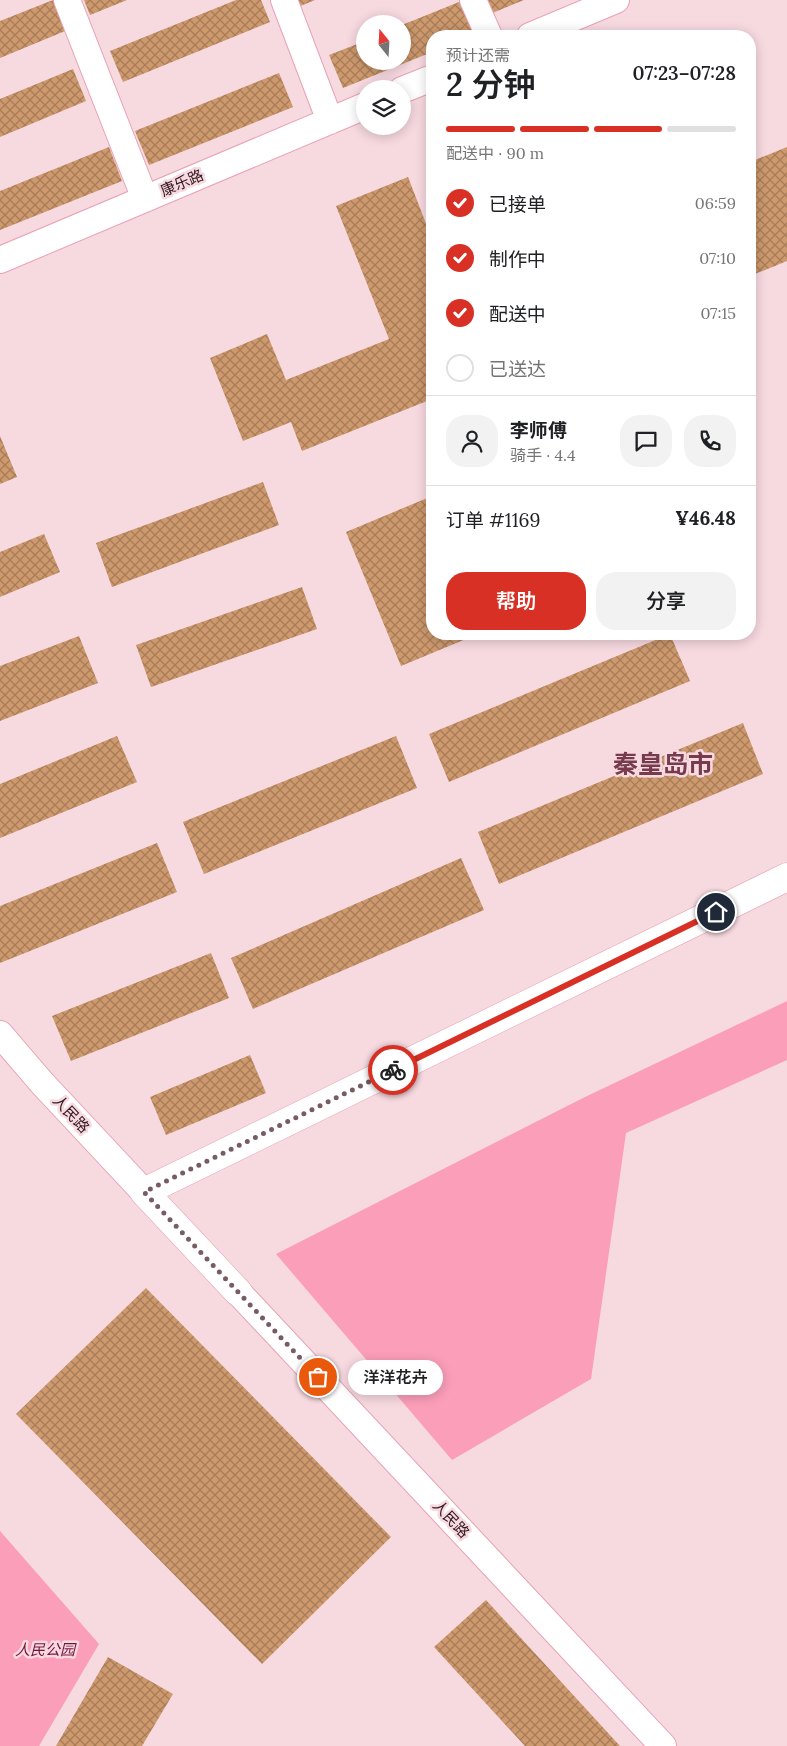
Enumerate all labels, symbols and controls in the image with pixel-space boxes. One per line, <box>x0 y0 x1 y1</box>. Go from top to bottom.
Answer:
north arrow <box>356 15 411 70</box>
map controls <box>356 15 411 135</box>
text: 预计还需 <box>446 45 510 65</box>
text: 07:23–07:28 <box>633 61 736 85</box>
text: 2 分钟 <box>446 64 536 105</box>
button: layers <box>356 80 411 135</box>
text: 配送中 · 90 m <box>446 143 544 163</box>
street label: 康乐路 <box>157 165 206 200</box>
icon: check <box>446 189 474 217</box>
text: 已接单 <box>489 192 546 216</box>
text: 06:59 <box>695 193 736 213</box>
icon: check <box>446 244 474 272</box>
text: 制作中 <box>489 247 546 271</box>
text: 07:10 <box>699 248 736 268</box>
icon: check <box>446 299 474 327</box>
text: 配送中 <box>489 302 546 326</box>
text: 07:15 <box>700 303 736 323</box>
text: 已送达 <box>489 357 546 381</box>
button: person <box>446 415 498 467</box>
button: chat <box>620 415 672 467</box>
button: phone <box>684 415 736 467</box>
text: 李师傅 <box>510 418 567 442</box>
text: 骑手 · 4.4 <box>510 445 576 465</box>
text: ¥46.48 <box>675 506 736 530</box>
text: 订单 #1169 <box>446 508 541 532</box>
button: 帮助 <box>446 572 586 630</box>
button: 分享 <box>596 572 736 630</box>
district label: 秦皇岛市 <box>613 748 713 780</box>
pin <box>695 891 737 933</box>
icon: home <box>702 898 730 926</box>
courier <box>368 1045 418 1095</box>
icon: bike <box>379 1056 407 1084</box>
street label: 人民路 <box>49 1091 94 1137</box>
pin <box>297 1356 339 1398</box>
callout: 洋洋花卉 <box>348 1360 443 1394</box>
icon: bag <box>304 1363 332 1391</box>
text: 洋洋花卉 <box>363 1367 428 1387</box>
street label: 人民路 <box>429 1496 474 1542</box>
park label: 人民公园 <box>15 1640 77 1659</box>

